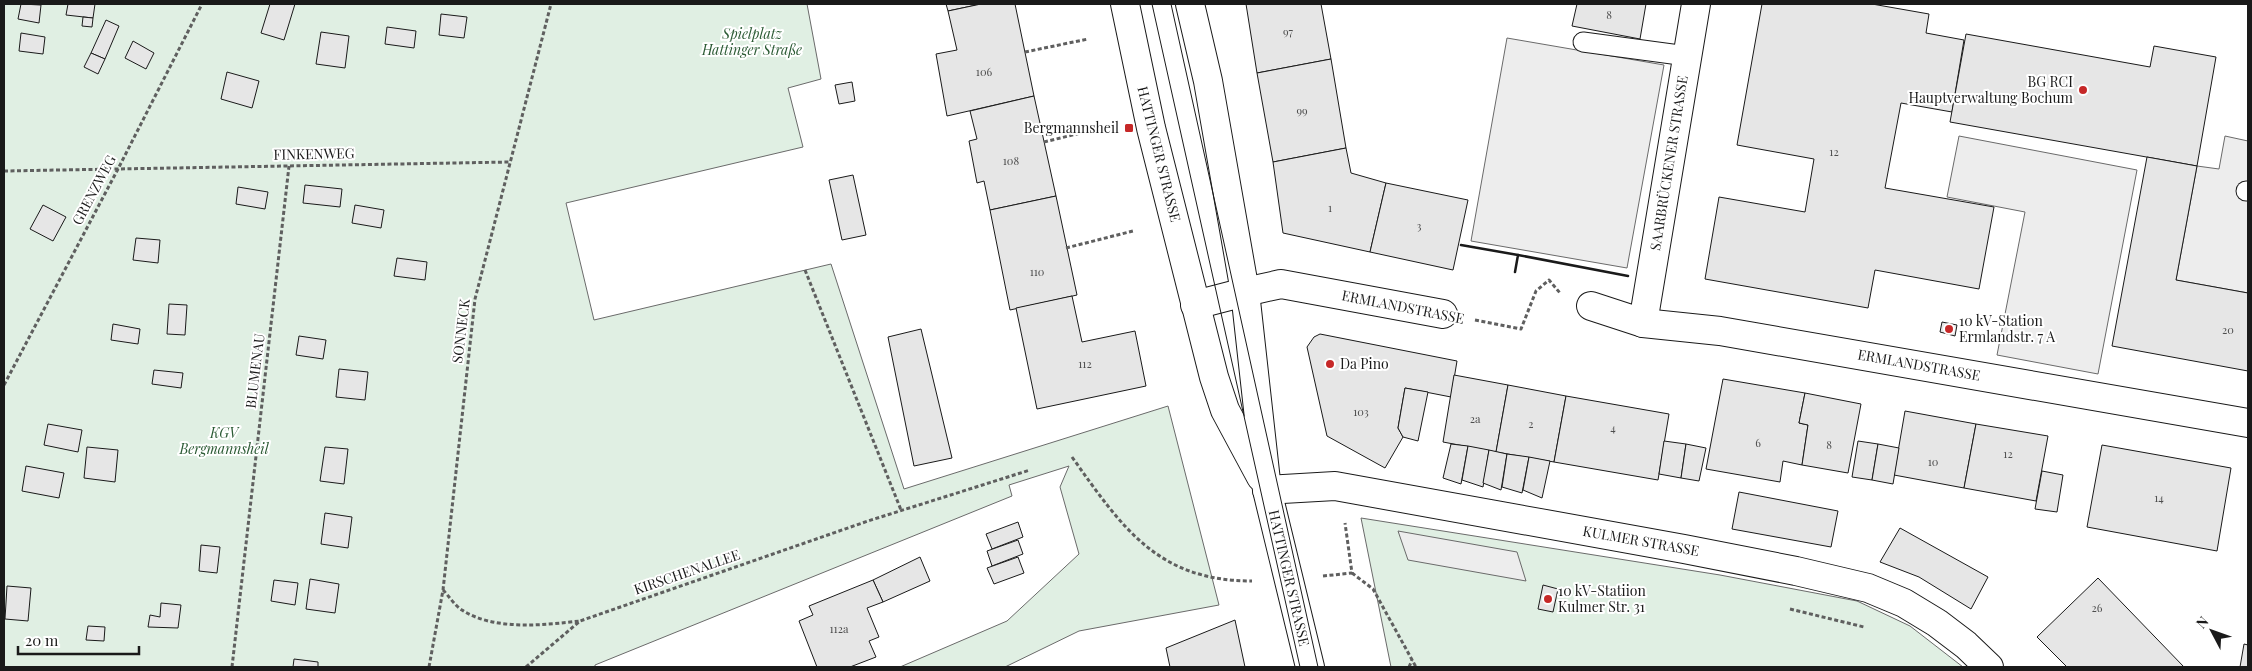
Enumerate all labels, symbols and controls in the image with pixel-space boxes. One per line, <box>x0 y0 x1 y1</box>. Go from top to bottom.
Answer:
house number: 8 <box>1606 7 1612 22</box>
park label: Spielplatz Hattinger Straße <box>701 24 802 59</box>
house number: 97 <box>1283 24 1294 39</box>
house number: 106 <box>976 64 992 79</box>
place label: BG RCI Hauptverwaltung Bochum <box>1908 72 2074 107</box>
street label: SAARBRÜCKENER STRASSE <box>1645 74 1692 252</box>
street label: HATTINGER STRASSE <box>1133 84 1186 224</box>
marker: BG RCI Hauptverwaltung Bochum <box>2077 84 2089 96</box>
house number: 99 <box>1296 103 1308 118</box>
place label: Bergmannsheil <box>1024 118 1119 137</box>
marker: Bergmannsheil <box>1123 122 1135 134</box>
street label: FINKENWEG <box>273 143 355 164</box>
house number: 12 <box>1829 144 1839 159</box>
street label: GRENZWEG <box>67 151 120 228</box>
house number: 108 <box>1003 153 1019 168</box>
house number: 1 <box>1328 200 1332 215</box>
house number: 3 <box>1417 218 1422 233</box>
house number: 110 <box>1030 264 1045 279</box>
street label: ERMLANDSTRASSE <box>1340 285 1466 328</box>
street label: SONNECK <box>447 297 474 364</box>
place label: 10 kV-Station Ermlandstr. 7 A <box>1959 311 2055 346</box>
house number: 20 <box>2222 322 2234 337</box>
marker: 10 kV-Station Ermlandstr. 7 A <box>1943 323 1955 335</box>
street label: BLUMENAU <box>240 332 269 409</box>
street label: ERMLANDSTRASSE <box>1856 344 1982 385</box>
place label: Da Pino <box>1340 354 1389 373</box>
house number: 112 <box>1078 356 1092 371</box>
marker: Da Pino <box>1324 358 1336 370</box>
house number: 103 <box>1353 404 1369 419</box>
house number: 2a <box>1470 411 1481 426</box>
house number: 2 <box>1528 416 1534 431</box>
house number: 4 <box>1610 420 1616 435</box>
park label: KGV Bergmannsheil <box>178 423 270 458</box>
house number: 6 <box>1755 435 1761 450</box>
house number: 8 <box>1826 437 1832 452</box>
house number: 12 <box>2003 446 2013 461</box>
house number: 10 <box>1928 454 1939 469</box>
house number: 14 <box>2154 490 2164 505</box>
street label: HATTINGER STRASSE <box>1265 508 1314 648</box>
street label: KULMER STRASSE <box>1581 521 1701 560</box>
street label: KIRSCHENALLEE <box>631 544 742 599</box>
place label: 10 kV-Statiion Kulmer Str. 31 <box>1558 581 1646 616</box>
marker: 10 kV-Statiion Kulmer Str. 31 <box>1542 593 1554 605</box>
house number: 26 <box>2092 600 2103 615</box>
north arrow <box>2187 606 2237 656</box>
text: N <box>2191 612 2212 632</box>
house number: 112a <box>830 621 849 636</box>
scale bar <box>18 624 139 656</box>
text: 20 m <box>25 630 59 650</box>

